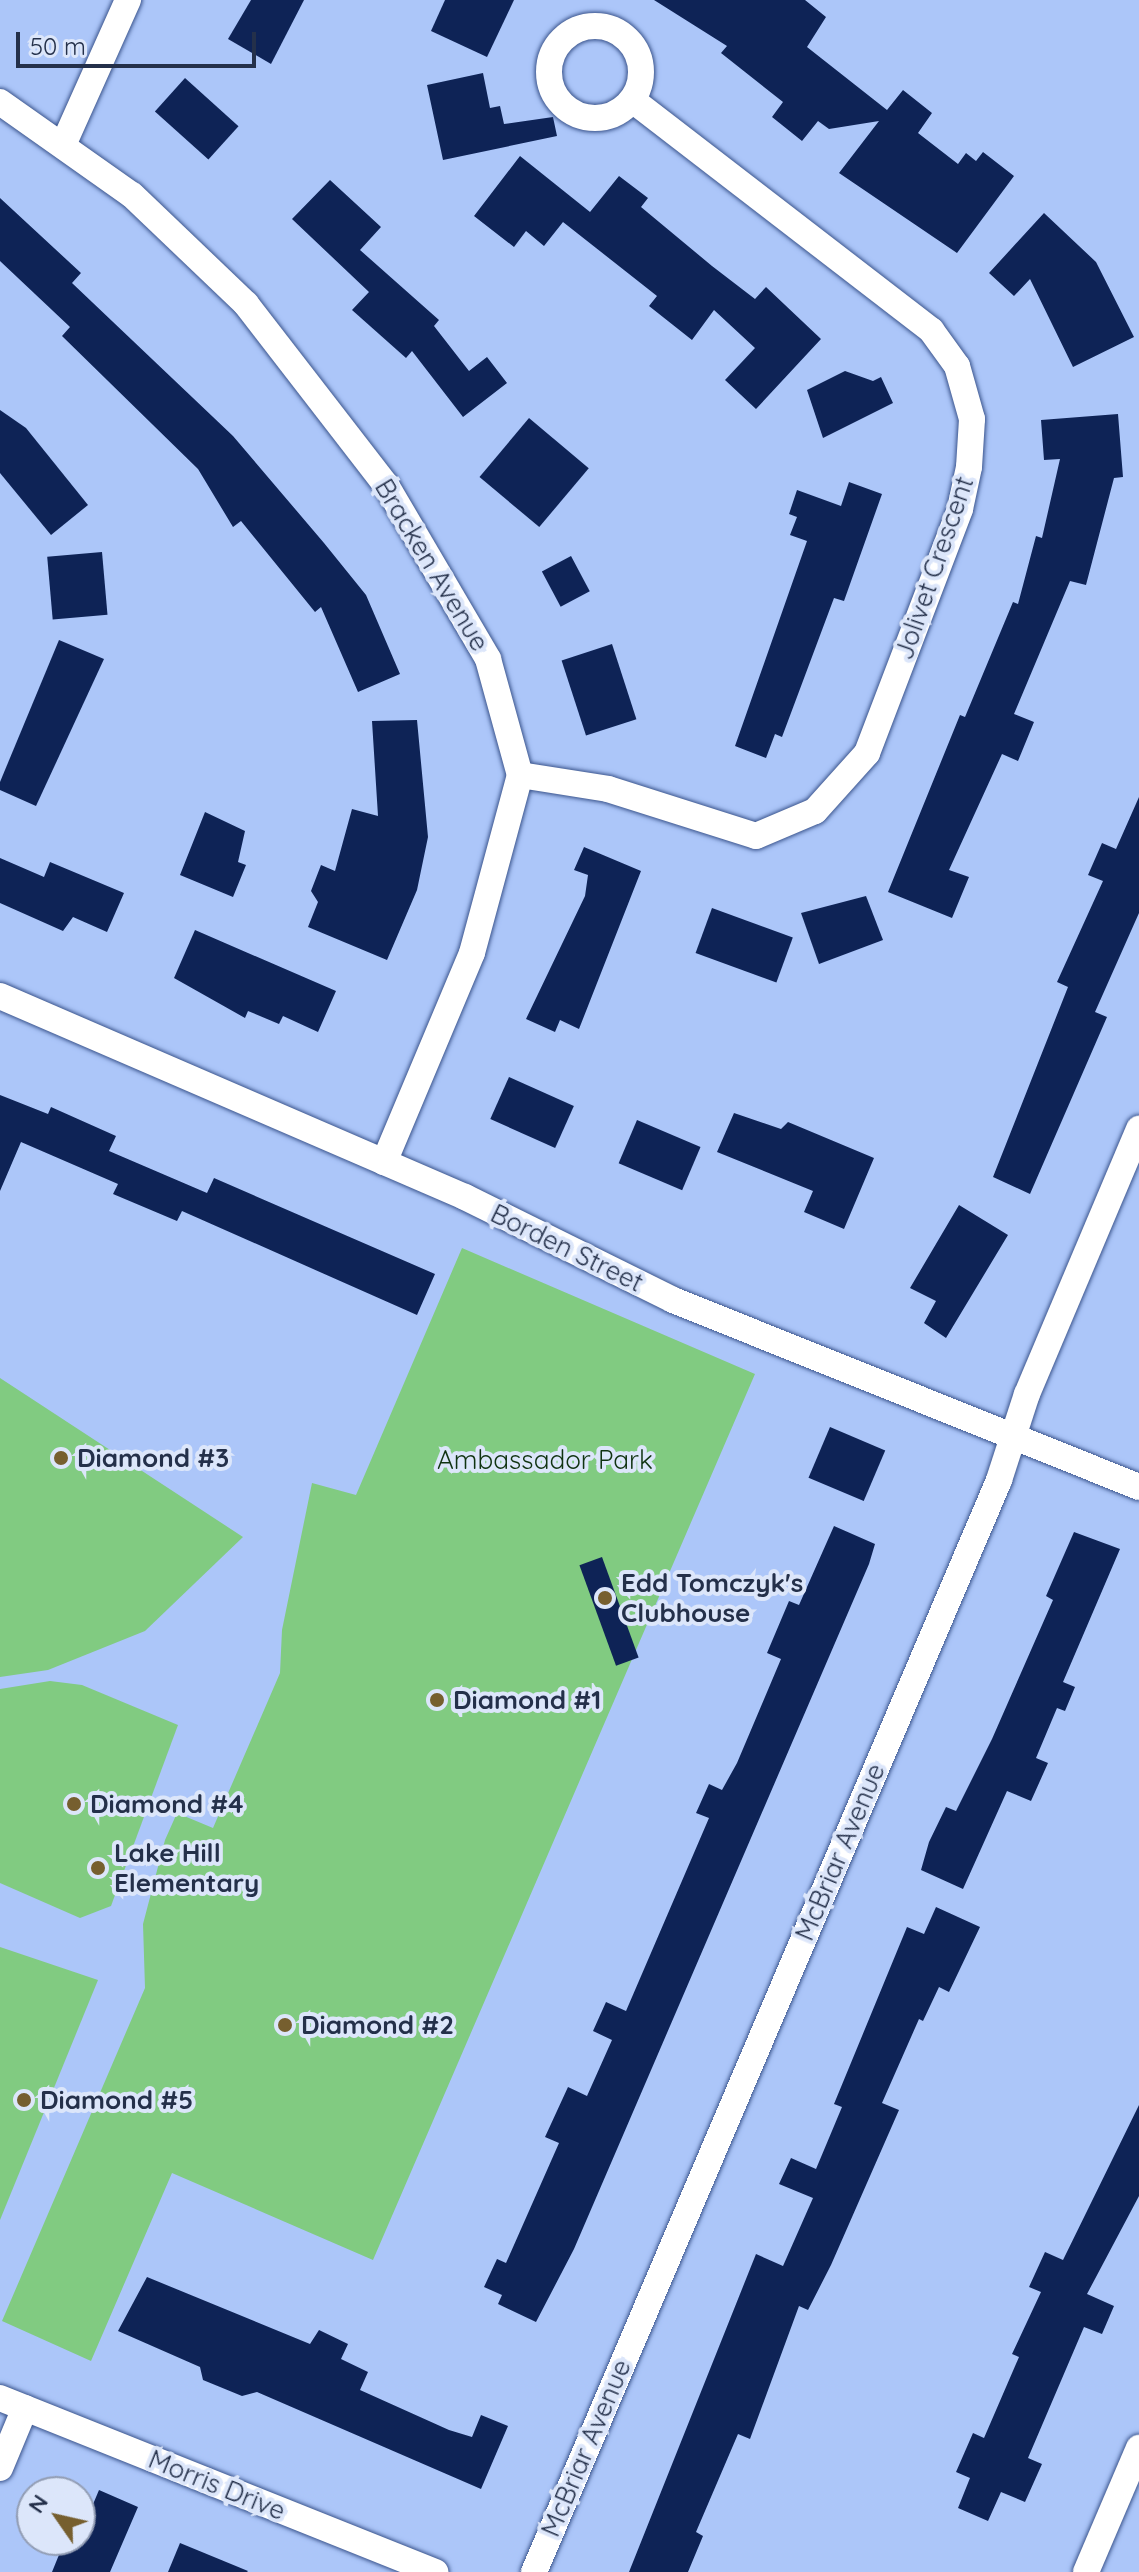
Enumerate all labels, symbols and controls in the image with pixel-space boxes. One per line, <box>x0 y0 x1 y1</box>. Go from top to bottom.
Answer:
scale bar <box>20 16 260 66</box>
text: 50 m <box>30 31 86 61</box>
street label: Jolivet Crescent <box>888 472 980 664</box>
street label: Bracken Avenue <box>368 473 496 657</box>
street label: Borden Street <box>486 1198 648 1298</box>
place label: Diamond #3 <box>77 1442 229 1474</box>
park label: Ambassador Park <box>437 1444 653 1476</box>
marker: Diamond #3 <box>52 1449 70 1467</box>
place label: Edd Tomczyk's Clubhouse <box>621 1567 803 1628</box>
marker: Edd Tomczyk's Clubhouse <box>596 1589 614 1607</box>
place label: Diamond #1 <box>453 1684 601 1716</box>
marker: Diamond #1 <box>428 1691 446 1709</box>
street label: McBriar Avenue <box>789 1759 891 1945</box>
place label: Diamond #4 <box>90 1788 244 1820</box>
marker: Diamond #4 <box>65 1795 83 1813</box>
place label: Lake Hill Elementary <box>114 1837 259 1898</box>
marker: Lake Hill Elementary <box>89 1859 107 1877</box>
place label: Diamond #2 <box>301 2009 454 2041</box>
marker: Diamond #2 <box>276 2016 294 2034</box>
place label: Diamond #5 <box>40 2084 193 2116</box>
marker: Diamond #5 <box>15 2091 33 2109</box>
street label: McBriar Avenue <box>535 2355 637 2541</box>
street label: Morris Drive <box>144 2443 290 2527</box>
north arrow <box>16 2476 96 2556</box>
text: N <box>22 2489 54 2518</box>

